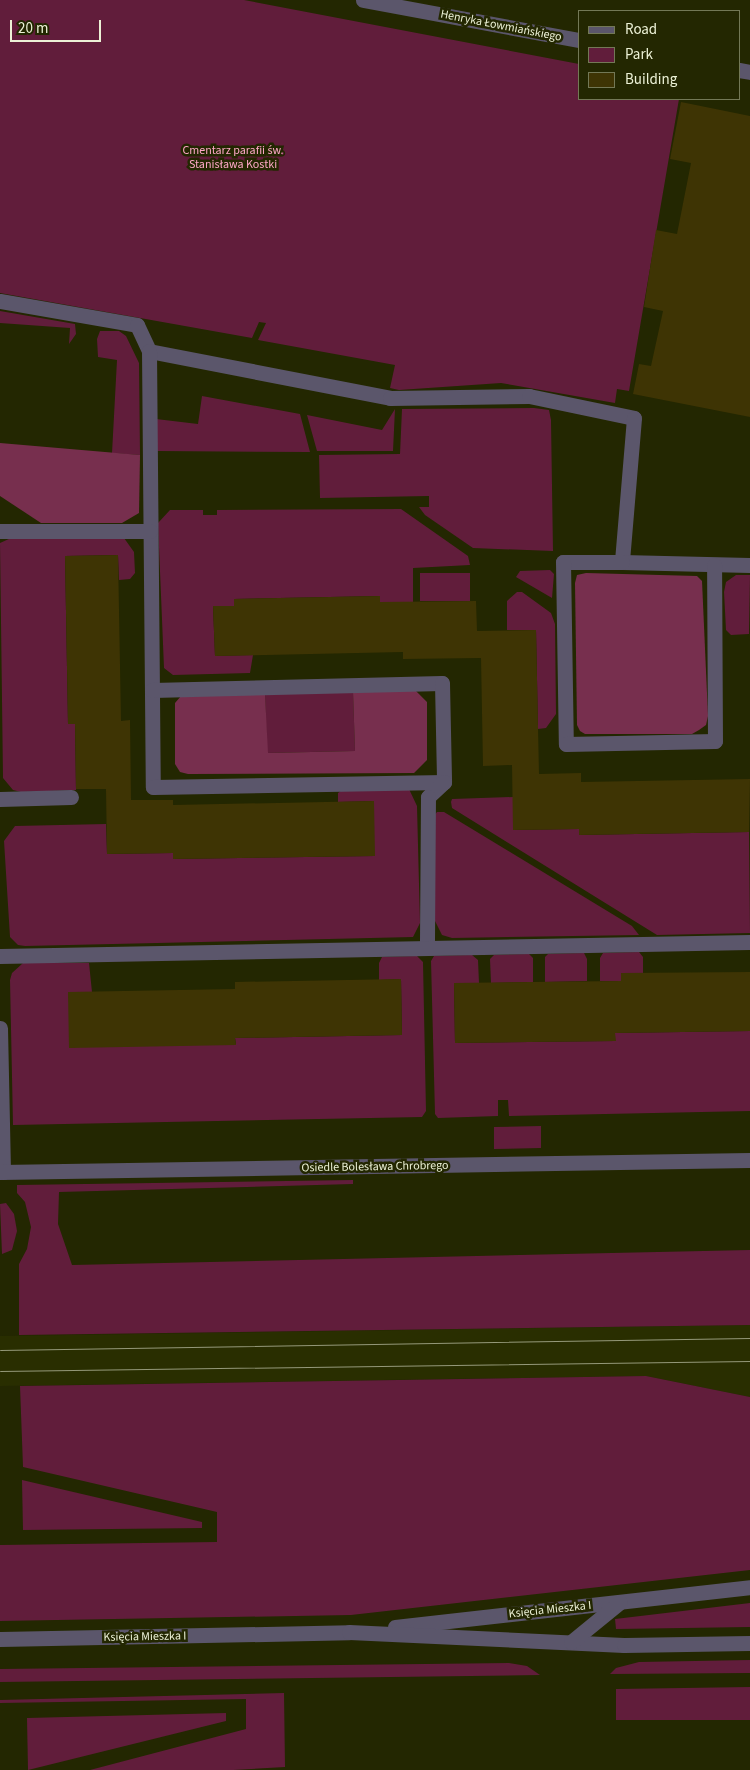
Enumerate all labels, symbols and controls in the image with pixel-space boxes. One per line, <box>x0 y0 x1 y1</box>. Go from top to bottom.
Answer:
street label: Henryka Łowmiańskiego <box>439 7 563 45</box>
scale bar <box>12 10 104 42</box>
legend <box>578 10 740 100</box>
text: 20 m <box>18 18 48 39</box>
text: Road <box>625 19 657 40</box>
text: Park <box>625 44 653 65</box>
text: Building <box>625 69 677 90</box>
park label: Cmentarz parafii św. Stanisława Kostki <box>182 144 284 172</box>
street label: Osiedle Bolesława Chrobrego <box>301 1159 449 1175</box>
street label: Księcia Mieszka I <box>508 1599 592 1621</box>
street label: Księcia Mieszka I <box>103 1629 187 1645</box>

